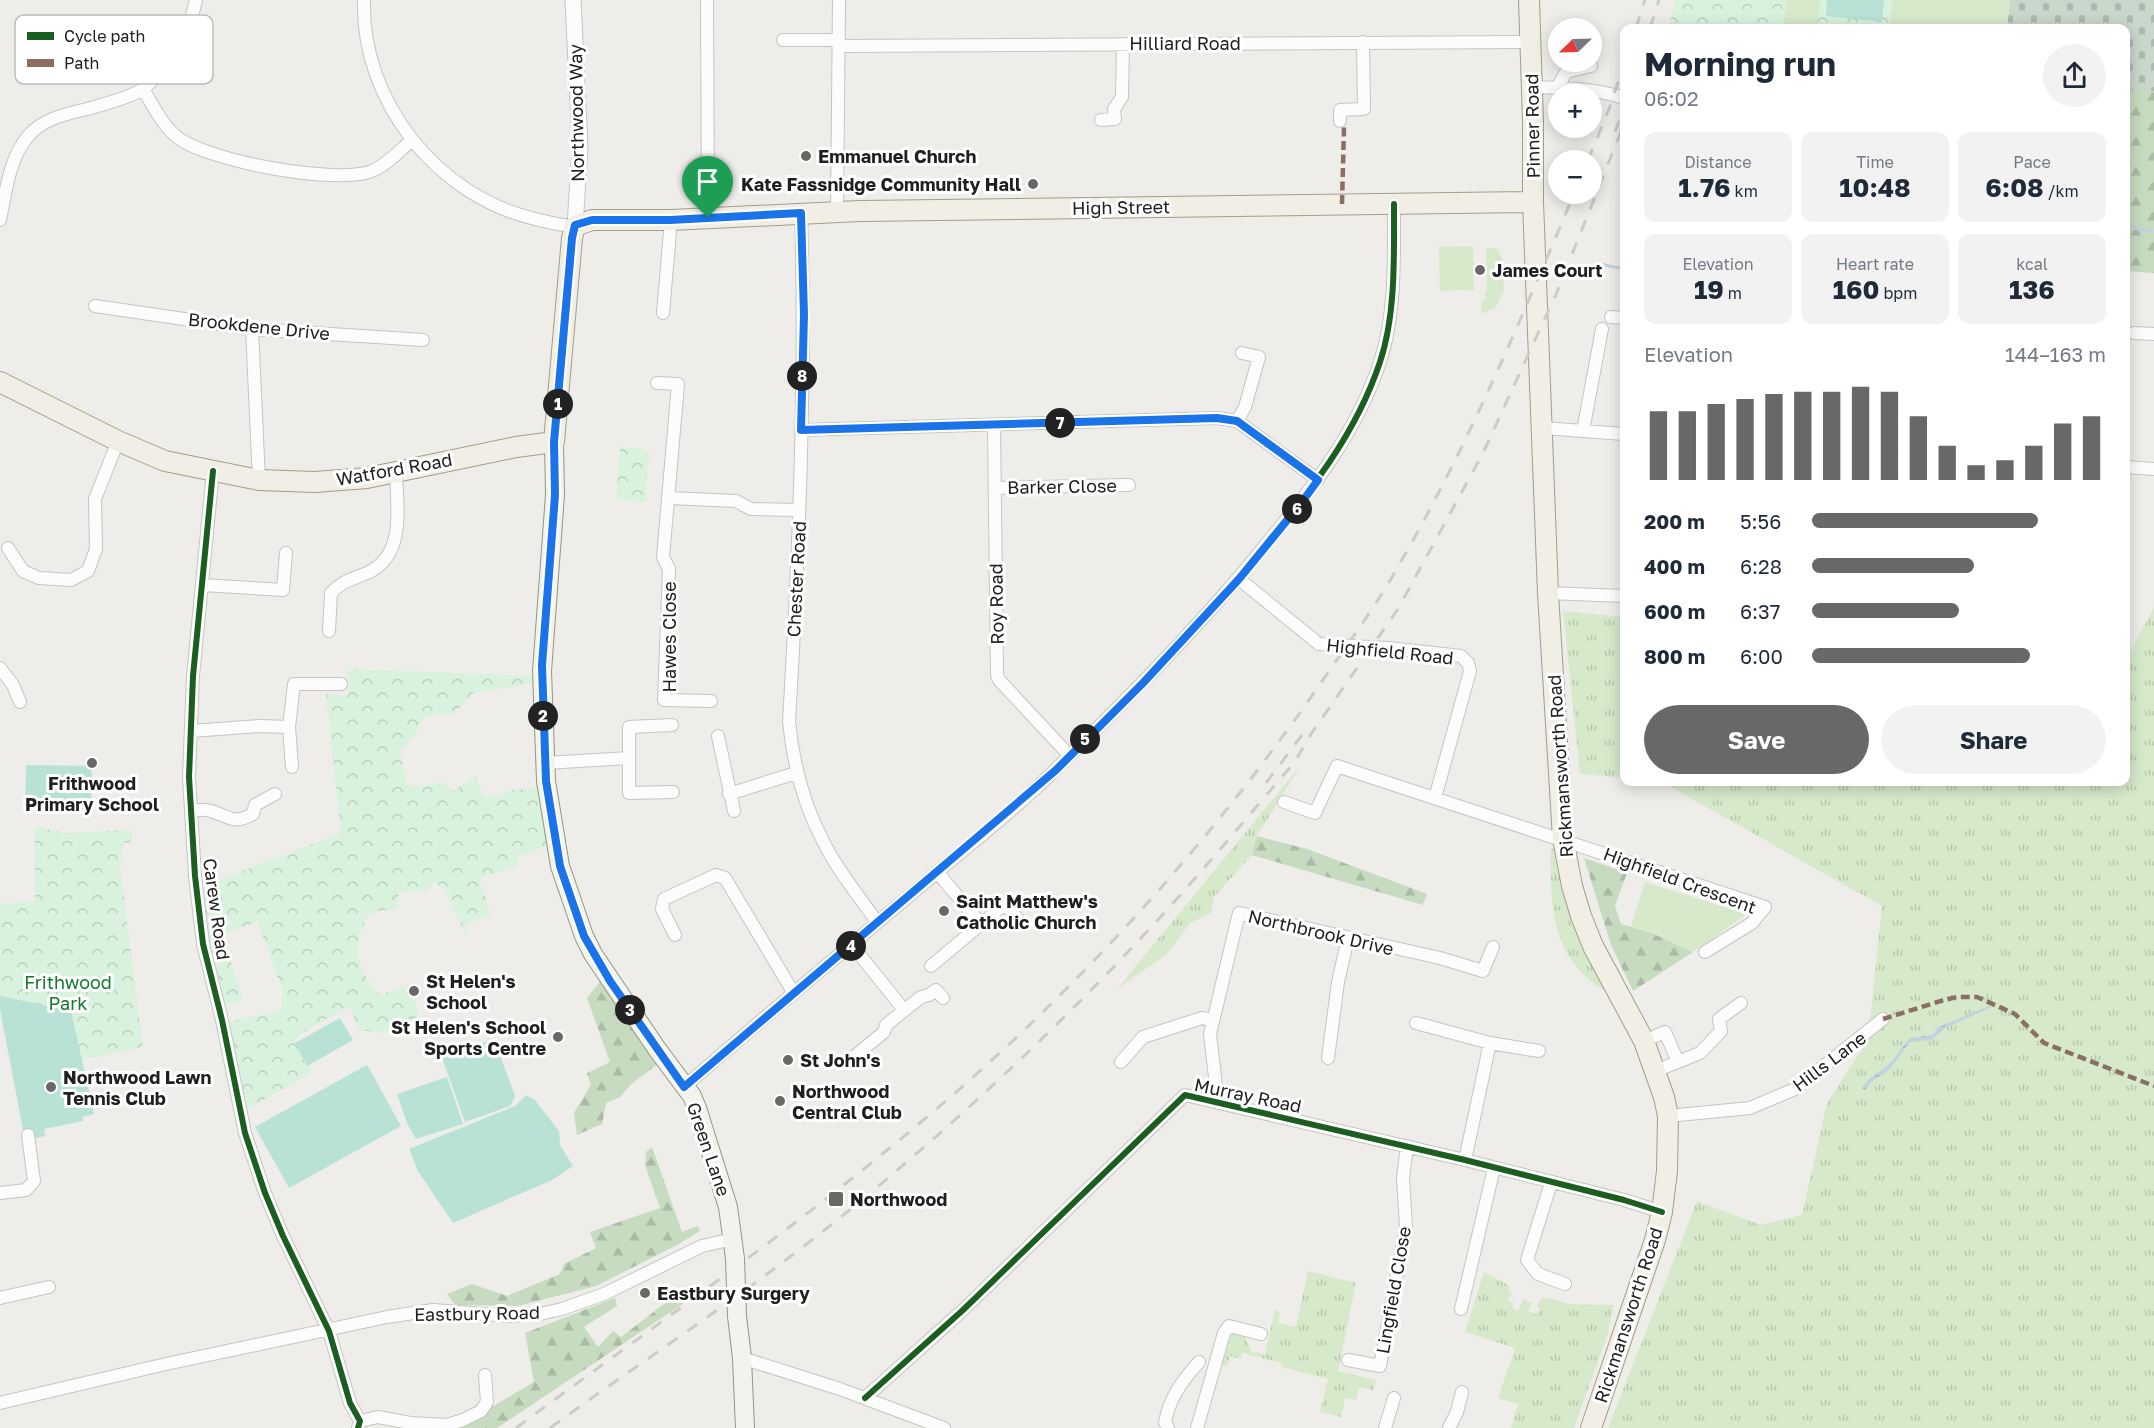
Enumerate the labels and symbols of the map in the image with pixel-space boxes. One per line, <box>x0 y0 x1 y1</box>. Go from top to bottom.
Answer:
legend <box>15 15 213 84</box>
north arrow <box>1548 18 1602 72</box>
text: Cycle path <box>64 26 145 46</box>
street label: Hilliard Road <box>1129 32 1241 54</box>
street label: Northwood Way <box>564 44 588 182</box>
text: Path <box>64 53 99 73</box>
street label: Pinner Road <box>1520 73 1544 179</box>
place label: Emmanuel Church <box>818 145 976 167</box>
marker: Emmanuel Church <box>799 149 813 163</box>
pin <box>682 156 733 218</box>
place label: Kate Fassnidge Community Hall <box>741 173 1021 195</box>
marker: Kate Fassnidge Community Hall <box>1026 177 1040 191</box>
street label: High Street <box>1072 195 1170 219</box>
place label: James Court <box>1492 259 1603 281</box>
marker: James Court <box>1473 263 1487 277</box>
street label: Brookdene Drive <box>187 308 331 344</box>
pin: 8 <box>787 361 817 391</box>
pin: 1 <box>543 389 573 419</box>
pin: 7 <box>1045 408 1075 438</box>
street label: Watford Road <box>334 448 454 490</box>
street label: Barker Close <box>1007 474 1117 498</box>
pin: 6 <box>1282 494 1312 524</box>
street label: Chester Road <box>782 520 810 638</box>
street label: Roy Road <box>984 563 1008 645</box>
street label: Hawes Close <box>658 581 680 693</box>
street label: Highfield Road <box>1325 633 1455 669</box>
street label: Rickmansworth Road <box>1543 674 1577 858</box>
pin: 2 <box>528 701 558 731</box>
pin: 5 <box>1070 724 1100 754</box>
marker: Frithwood Primary School <box>85 756 99 770</box>
place label: Frithwood Primary School <box>25 772 159 815</box>
street label: Highfield Crescent <box>1601 842 1759 918</box>
street label: Carew Road <box>199 857 235 961</box>
place label: Saint Matthew's Catholic Church <box>956 890 1098 933</box>
marker: Saint Matthew's Catholic Church <box>937 904 951 918</box>
street label: Northbrook Drive <box>1246 905 1396 959</box>
pin: 4 <box>836 931 866 961</box>
place label: St Helen's School <box>426 970 516 1013</box>
park label: Frithwood Park <box>24 971 112 1014</box>
marker: St Helen's School <box>407 984 421 998</box>
pin: 3 <box>615 995 645 1025</box>
place label: St Helen's School Sports Centre <box>391 1016 546 1059</box>
street label: Hills Lane <box>1788 1026 1870 1096</box>
marker: St Helen's School Sports Centre <box>551 1030 565 1044</box>
place label: St John's <box>800 1049 881 1071</box>
marker: St John's <box>781 1053 795 1067</box>
place label: Northwood Lawn Tennis Club <box>63 1066 211 1109</box>
street label: Murray Road <box>1193 1073 1303 1117</box>
marker: Northwood Lawn Tennis Club <box>44 1080 58 1094</box>
place label: Northwood Central Club <box>792 1080 902 1123</box>
marker: Northwood Central Club <box>773 1094 787 1108</box>
street label: Green Lane <box>683 1099 735 1199</box>
place label: Northwood <box>850 1188 947 1210</box>
marker: Northwood <box>827 1190 845 1208</box>
street label: Rickmansworth Road <box>1589 1224 1667 1406</box>
street label: Lingfield Close <box>1371 1225 1415 1355</box>
place label: Eastbury Surgery <box>657 1282 810 1304</box>
marker: Eastbury Surgery <box>638 1286 652 1300</box>
street label: Eastbury Road <box>414 1301 540 1325</box>

